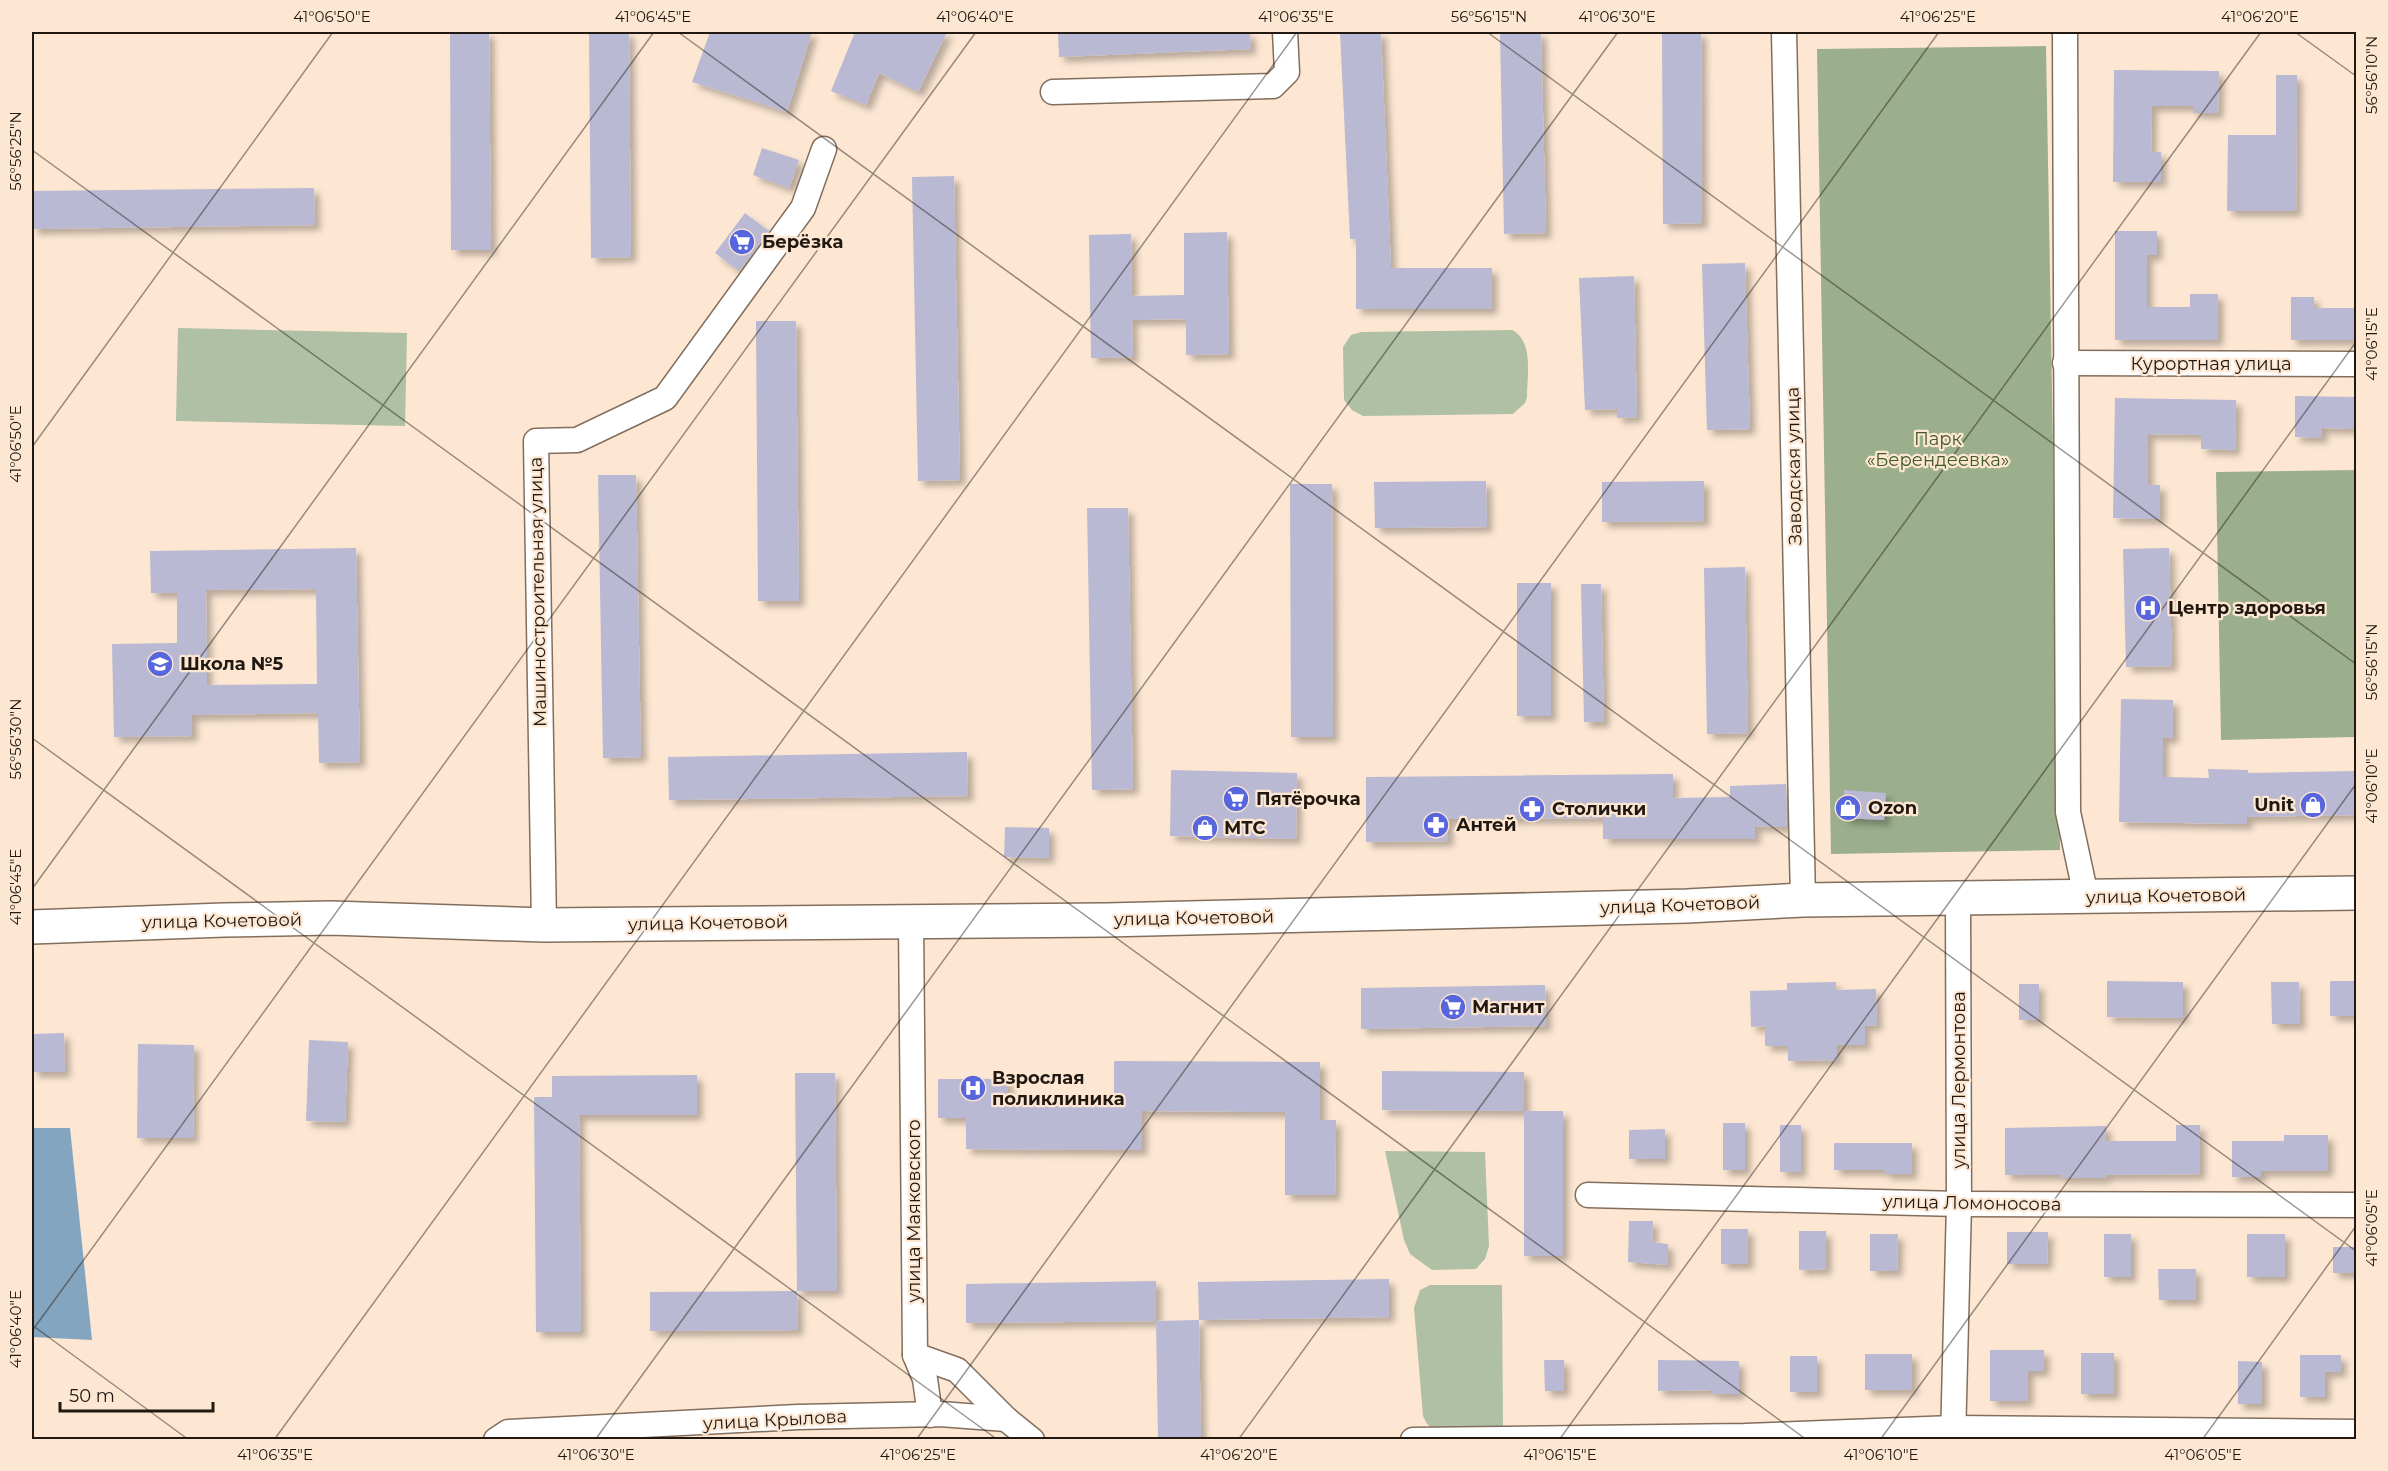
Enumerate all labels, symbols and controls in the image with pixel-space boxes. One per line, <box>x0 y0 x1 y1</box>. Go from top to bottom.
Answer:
text: 41°06'50"E <box>293 7 371 26</box>
text: 41°06'45"E <box>615 7 691 26</box>
text: 41°06'40"E <box>936 7 1014 26</box>
text: 41°06'35"E <box>1258 7 1334 26</box>
text: 56°56'15"N <box>1451 7 1527 26</box>
text: 41°06'30"E <box>1578 7 1656 26</box>
text: 41°06'25"E <box>1900 7 1976 26</box>
text: 41°06'20"E <box>2221 7 2299 26</box>
text: 56°56'10"N <box>2362 36 2381 114</box>
text: 56°56'25"N <box>6 111 25 191</box>
supermarket icon: Берёзка <box>727 227 757 257</box>
place label: Берёзка <box>762 231 843 253</box>
text: 41°06'15"E <box>2362 307 2381 381</box>
street label: Курортная улица <box>2131 353 2292 375</box>
street label: Заводская улица <box>1782 387 1806 545</box>
text: 41°06'50"E <box>6 405 25 483</box>
park label: Парк «Берендеевка» <box>1867 428 2009 471</box>
street label: Машиностроительная улица <box>525 457 551 727</box>
hospital icon: Центр здоровья <box>2133 593 2163 623</box>
place label: Центр здоровья <box>2168 597 2326 619</box>
text: 56°56'15"N <box>2362 624 2381 700</box>
school or university icon: Школа №5 <box>145 649 175 679</box>
place label: Школа №5 <box>180 653 284 675</box>
text: 56°56'30"N <box>6 699 25 779</box>
text: 41°06'10"E <box>2362 748 2381 824</box>
supermarket icon: Пятёрочка <box>1221 784 1251 814</box>
place label: Пятёрочка <box>1256 788 1361 810</box>
shop icon: Unit <box>2298 790 2328 820</box>
shop icon: Ozon <box>1833 793 1863 823</box>
pharmacy icon: Столички <box>1517 794 1547 824</box>
place label: Unit <box>2254 794 2294 816</box>
place label: Ozon <box>1868 797 1917 819</box>
place label: Столички <box>1552 798 1646 820</box>
pharmacy icon: Антей <box>1421 810 1451 840</box>
shop icon: МТС <box>1190 813 1220 843</box>
place label: Антей <box>1456 814 1516 836</box>
place label: МТС <box>1224 817 1266 839</box>
text: 41°06'45"E <box>6 849 25 925</box>
street label: улица Кочетовой <box>2085 884 2246 908</box>
street label: улица Кочетовой <box>1599 891 1760 919</box>
street label: улица Кочетовой <box>1113 906 1274 930</box>
street label: улица Кочетовой <box>141 909 302 933</box>
street label: улица Кочетовой <box>627 911 788 935</box>
street label: улица Лермонтова <box>1948 991 1970 1170</box>
supermarket icon: Магнит <box>1438 992 1468 1022</box>
place label: Магнит <box>1472 996 1545 1018</box>
place label: Взрослая поликлиника <box>992 1067 1125 1110</box>
hospital icon: Взрослая поликлиника <box>958 1073 988 1103</box>
street label: улица Маяковского <box>903 1119 925 1304</box>
text: 41°06'05"E <box>2362 1189 2381 1267</box>
street label: улица Ломоносова <box>1882 1190 2061 1216</box>
text: 41°06'40"E <box>6 1290 25 1368</box>
scale bar <box>60 1375 213 1413</box>
text: 50 m <box>69 1385 115 1407</box>
street label: улица Крылова <box>701 1405 848 1435</box>
text: 41°06'35"E <box>237 1445 313 1464</box>
text: 41°06'30"E <box>557 1445 635 1464</box>
text: 41°06'25"E <box>880 1445 956 1464</box>
text: 41°06'20"E <box>1200 1445 1278 1464</box>
text: 41°06'15"E <box>1523 1445 1597 1464</box>
text: 41°06'10"E <box>1843 1445 1919 1464</box>
text: 41°06'05"E <box>2164 1445 2242 1464</box>

